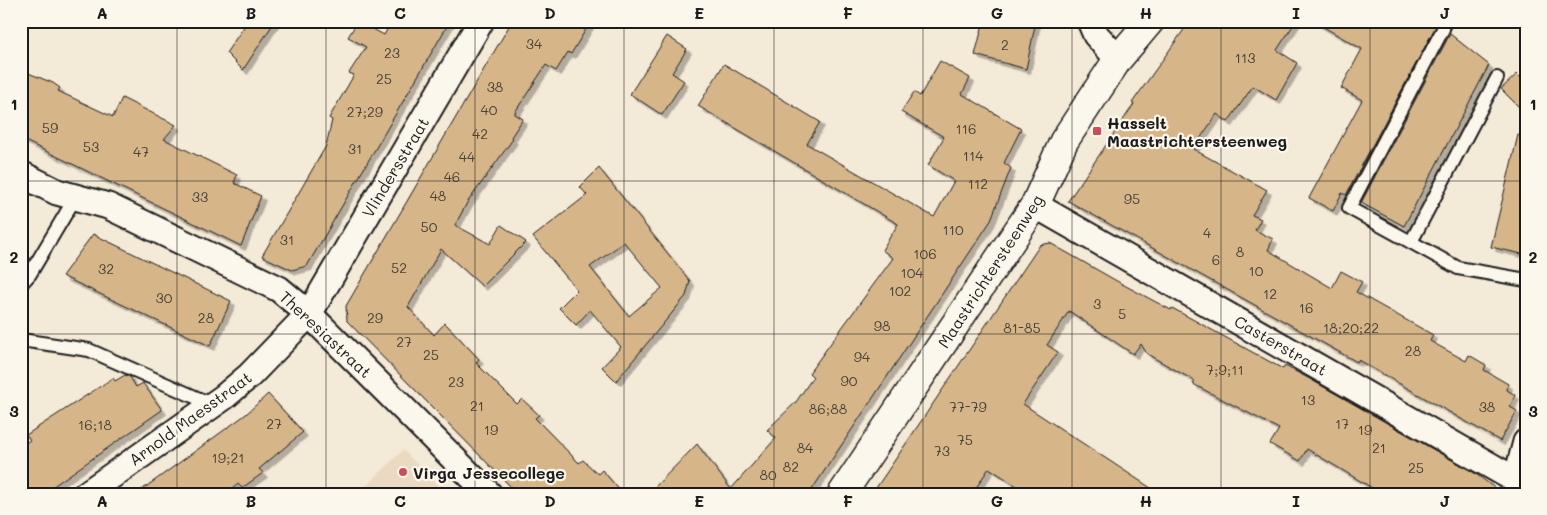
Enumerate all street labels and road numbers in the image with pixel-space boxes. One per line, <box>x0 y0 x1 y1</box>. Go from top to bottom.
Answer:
street label: Vlindersstraat <box>357 113 433 221</box>
street label: Maastrichtersteenweg <box>932 190 1048 352</box>
street label: Theresiastraat <box>276 286 376 382</box>
street label: Casterstraat <box>1231 310 1331 380</box>
street label: Arnold Maesstraat <box>124 366 256 470</box>

